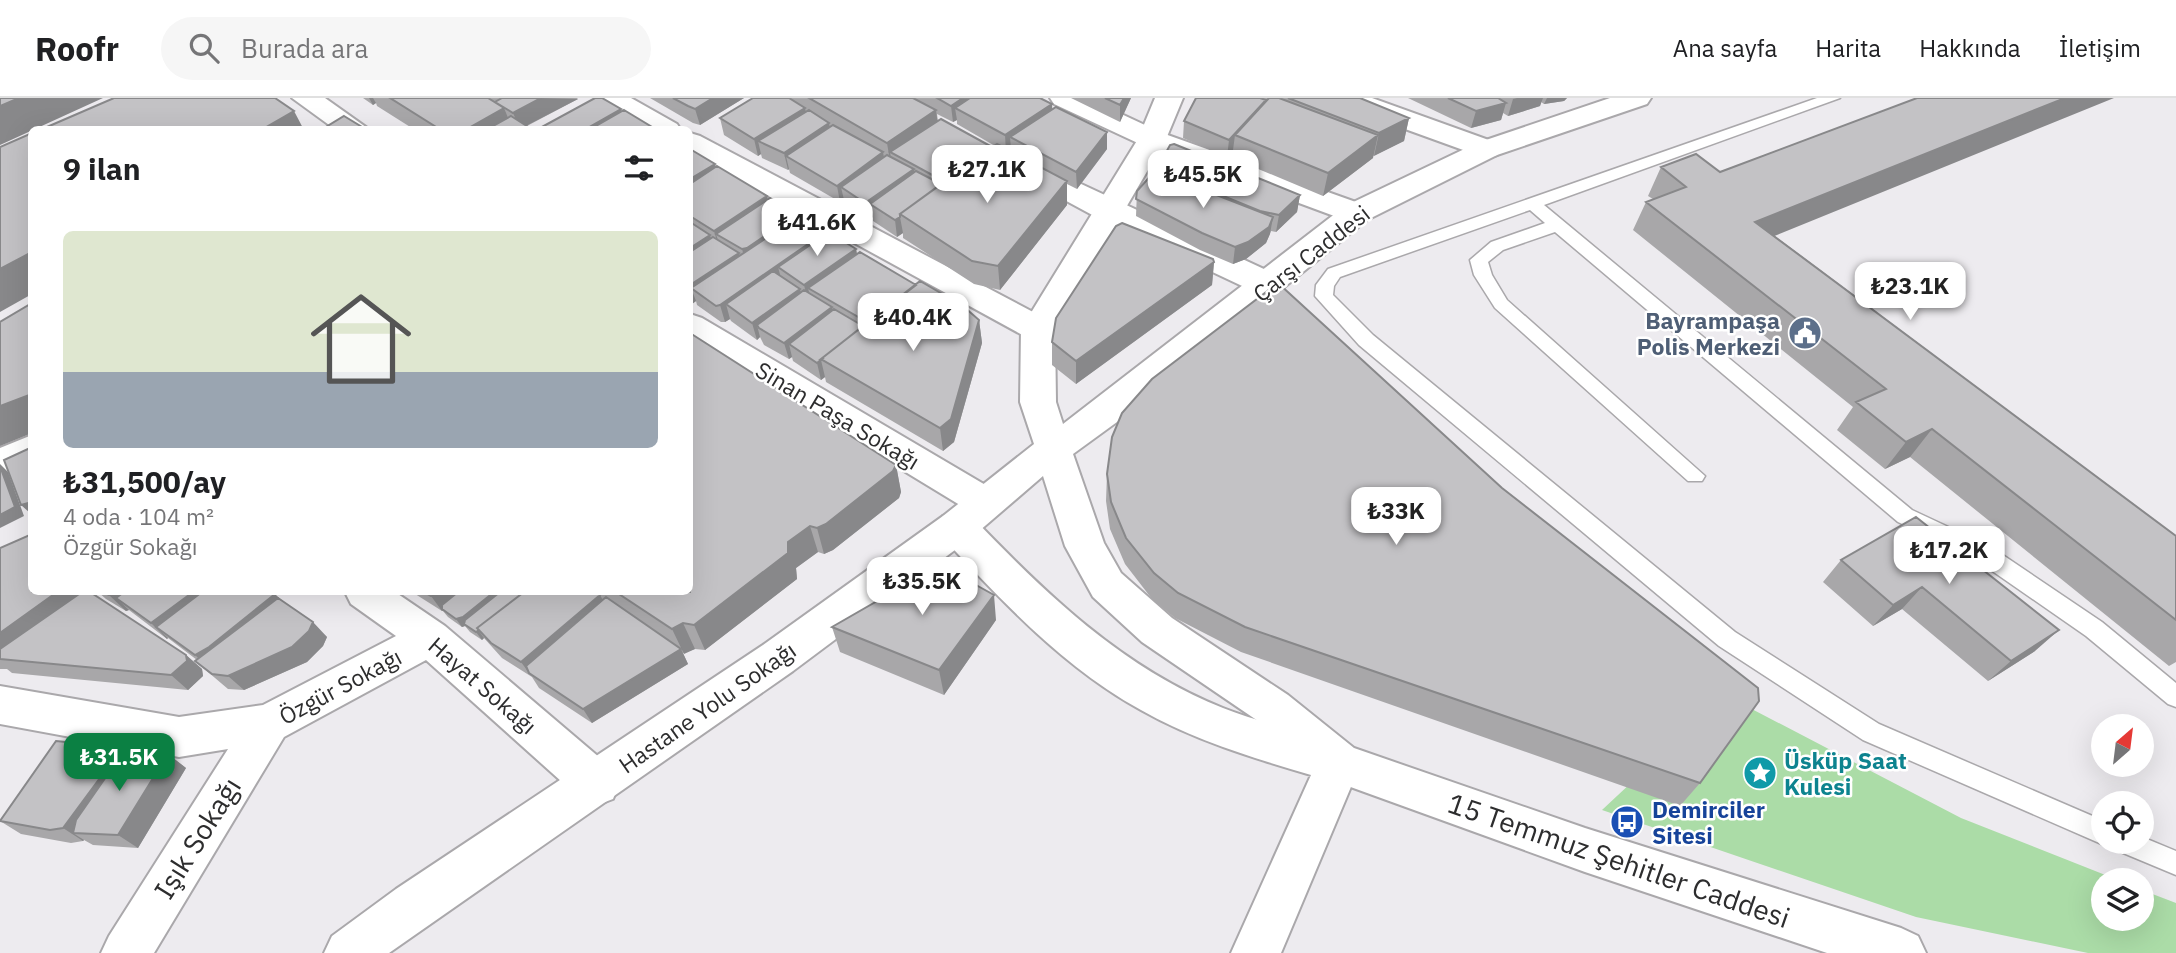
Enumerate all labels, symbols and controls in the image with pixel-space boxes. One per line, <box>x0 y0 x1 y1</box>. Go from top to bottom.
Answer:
search box <box>161 17 651 80</box>
text: Roofr <box>35 27 119 70</box>
icon: search <box>185 29 223 67</box>
text: Burada ara <box>241 31 368 65</box>
text: Ana sayfa <box>1673 32 1777 64</box>
text: Harita <box>1815 32 1881 64</box>
text: Hakkında <box>1919 32 2021 64</box>
text: İletişim <box>2059 32 2141 64</box>
pin: ₺27.1K <box>930 146 1044 205</box>
text: 9 ilan <box>63 149 141 188</box>
icon: filters <box>620 149 658 187</box>
pin: ₺45.5K <box>1146 150 1260 210</box>
text: ₺27.1K <box>948 153 1026 183</box>
text: ₺45.5K <box>1164 158 1242 188</box>
pin: ₺41.6K <box>760 198 874 258</box>
street label: Çarşı Caddesi <box>1247 198 1375 308</box>
text: ₺41.6K <box>778 206 856 236</box>
pin: ₺23.1K <box>1853 262 1967 322</box>
text: ₺23.1K <box>1871 270 1949 300</box>
icon: home <box>298 276 424 402</box>
pin: ₺40.4K <box>856 294 970 353</box>
text: ₺40.4K <box>874 301 952 331</box>
place label: Bayrampaşa Polis Merkezi <box>1637 305 1780 361</box>
public building icon: Bayrampaşa Polis Merkezi <box>1786 314 1824 352</box>
street label: Sinan Paşa Sokağı <box>750 354 926 476</box>
text: ₺31,500/ay <box>63 462 226 501</box>
pin: ₺33K <box>1355 488 1437 547</box>
text: ₺33K <box>1367 495 1425 525</box>
text: 4 oda · 104 m² <box>63 501 214 531</box>
pin: ₺17.2K <box>1892 526 2006 586</box>
text: Özgür Sokağı <box>63 531 197 561</box>
text: ₺17.2K <box>1910 534 1988 564</box>
pin: ₺35.5K <box>865 558 979 617</box>
text: ₺35.5K <box>883 565 961 595</box>
street label: Hayat Sokağı <box>423 630 543 740</box>
street label: Hastane Yolu Sokağı <box>613 635 801 779</box>
street label: Özgür Sokağı <box>274 641 406 731</box>
north arrow <box>2091 714 2154 777</box>
map controls <box>2091 714 2154 931</box>
pin: ₺31.5K <box>62 734 176 793</box>
text: ₺31.5K <box>80 741 158 771</box>
place label: Üsküp Saat Kulesi <box>1784 745 1907 801</box>
place icon: Üsküp Saat Kulesi <box>1741 754 1779 792</box>
street label: Işık Sokağı <box>145 770 249 906</box>
street label: 15 Temmuz Şehitler Caddesi <box>1443 784 1795 936</box>
button: locate <box>2091 791 2154 854</box>
place label: Demirciler Sitesi <box>1652 794 1765 850</box>
bus stop icon: Demirciler Sitesi <box>1608 803 1646 841</box>
button: layers <box>2091 868 2154 931</box>

